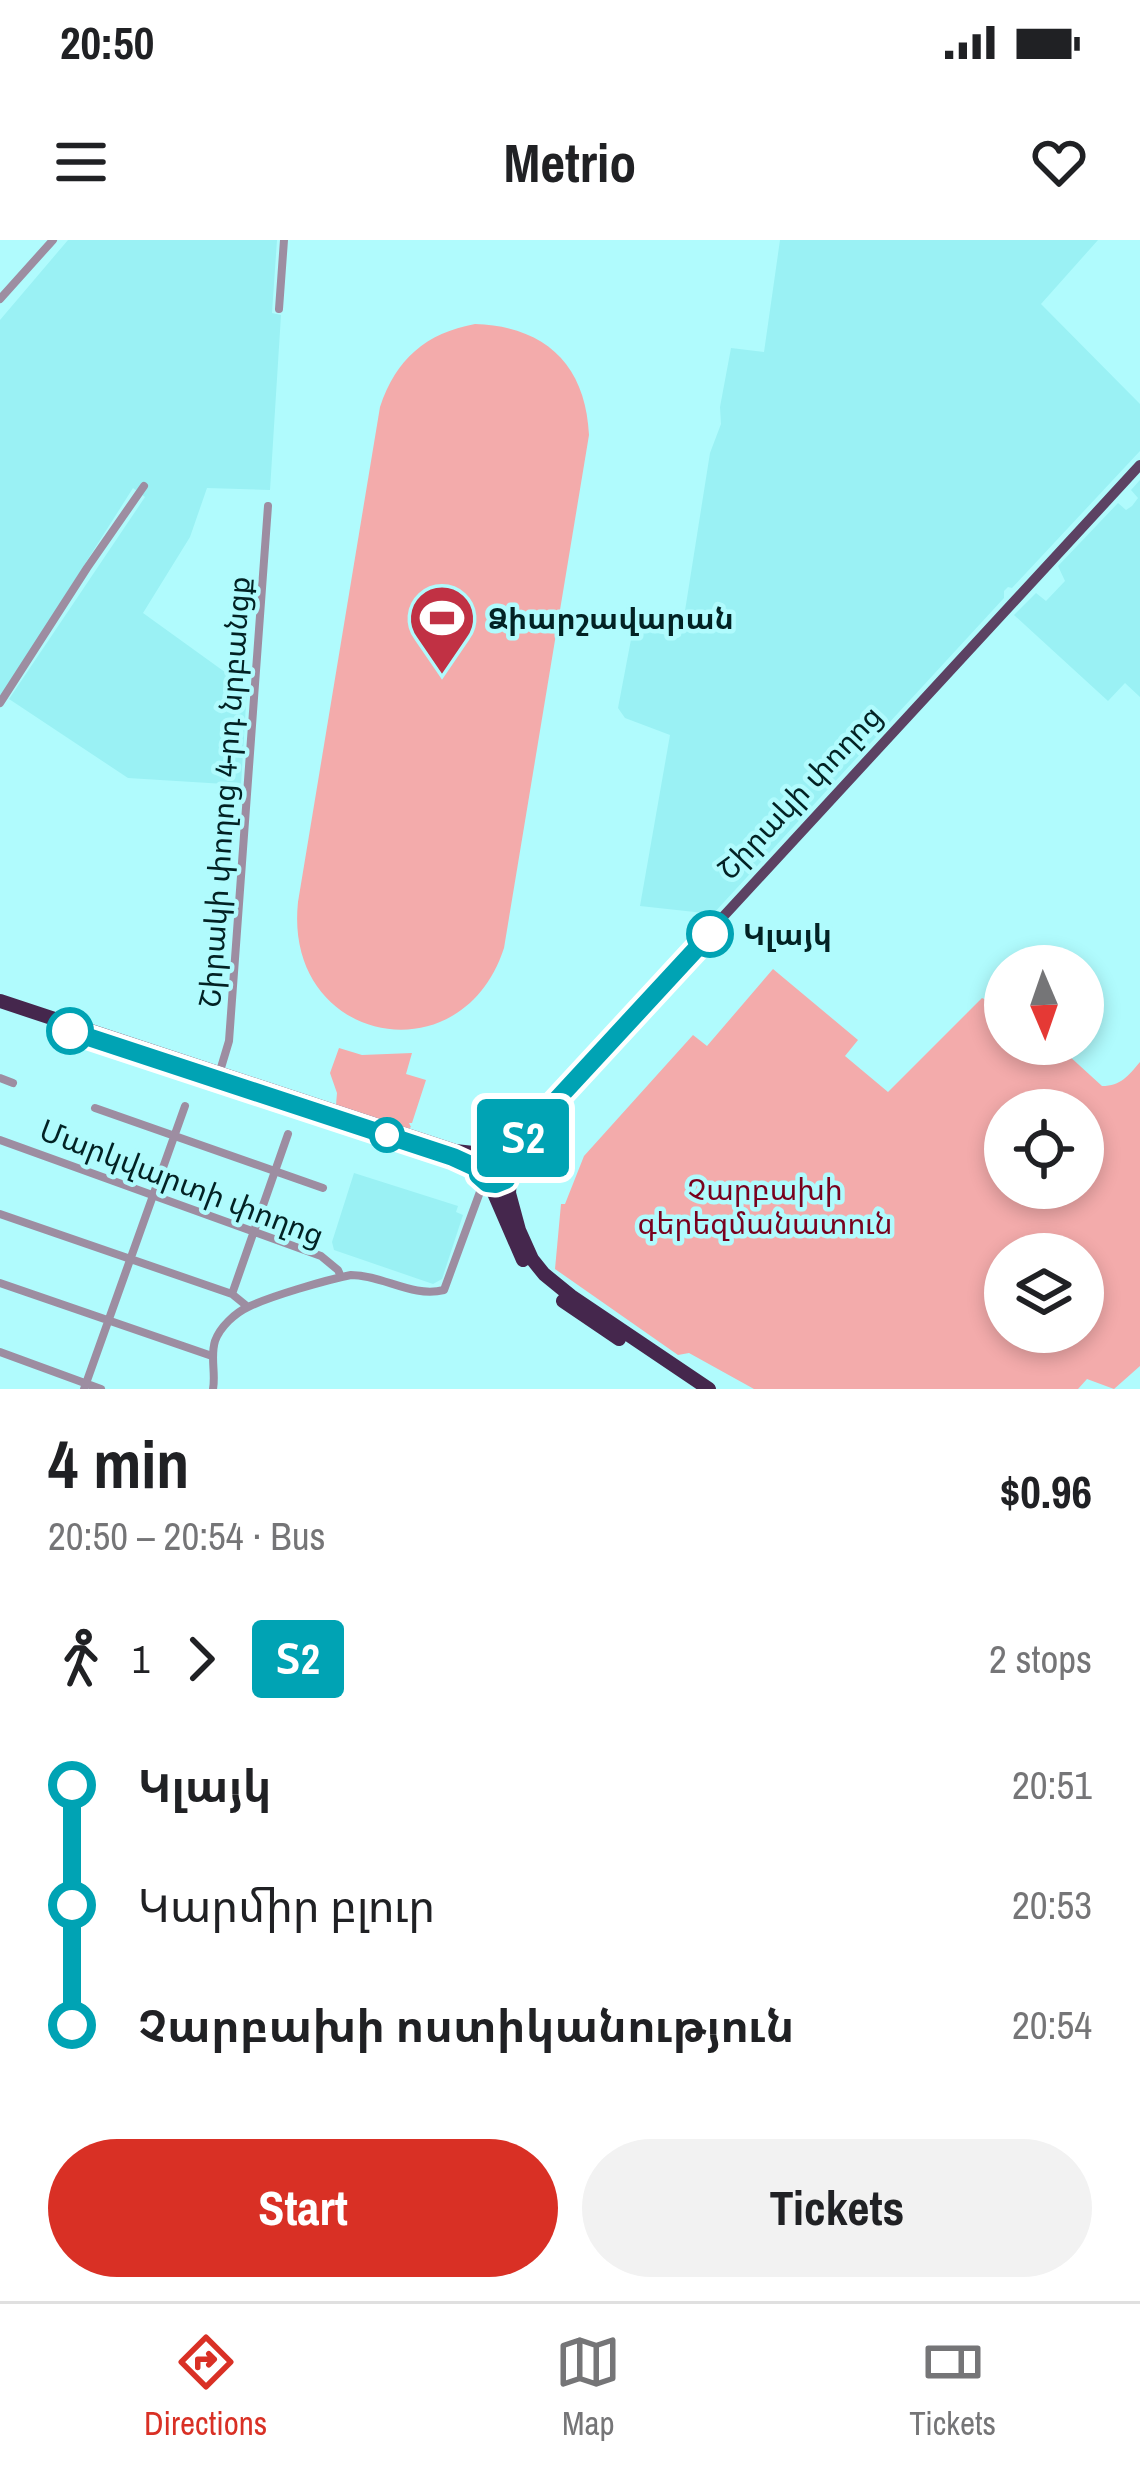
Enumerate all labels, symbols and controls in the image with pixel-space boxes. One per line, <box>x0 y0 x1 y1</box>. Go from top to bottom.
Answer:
text: 20:50 <box>60 12 154 73</box>
text: Metrio <box>504 126 636 199</box>
icon: menu <box>48 129 114 195</box>
icon: heart <box>1026 129 1092 195</box>
street label: Շիրակի փողոց 4-րդ նրբանցք <box>189 575 259 1009</box>
sports icon: Ձիարշավարան <box>407 583 477 677</box>
place label: Ձիարշավարան <box>488 598 734 638</box>
street label: Շիրակի փողոց <box>708 696 890 888</box>
marker: Կլայկ <box>688 912 732 956</box>
place label: Կլայկ <box>743 914 832 954</box>
north arrow <box>984 945 1104 1065</box>
map controls <box>984 945 1104 1353</box>
unlabelled marker <box>48 1009 92 1053</box>
button: locate <box>984 1089 1104 1209</box>
line badge: Տ2 <box>469 1099 577 1177</box>
street label: Մարկվարտի փողոց <box>34 1109 330 1255</box>
text: Տ2 <box>501 1110 545 1166</box>
unlabelled marker <box>371 1119 403 1151</box>
park label: Չարբախի գերեզմանատուն <box>637 1169 893 1243</box>
button: layers <box>984 1233 1104 1353</box>
text: 4 min <box>48 1420 189 1509</box>
text: $0.96 <box>1000 1461 1092 1522</box>
text: 20:50 – 20:54 · Bus <box>48 1510 325 1562</box>
icon: walk <box>48 1626 114 1692</box>
icon: forward <box>168 1626 234 1692</box>
text: Տ2 <box>276 1631 320 1687</box>
text: 1 <box>132 1633 150 1685</box>
text: 2 stops <box>989 1633 1092 1685</box>
text: Կլայկ <box>138 1755 272 1816</box>
text: 20:51 <box>1012 1759 1092 1811</box>
text: Կարմիր բլուր <box>138 1875 435 1936</box>
text: 20:53 <box>1012 1879 1092 1931</box>
text: Չարբախի ոստիկանություն <box>138 1995 795 2056</box>
text: 20:54 <box>1012 1999 1092 2051</box>
button: Start <box>48 2139 558 2277</box>
button: Tickets <box>582 2139 1092 2277</box>
tab: Directions <box>144 2329 267 2445</box>
tab: Map <box>555 2329 621 2445</box>
tab: Tickets <box>909 2329 996 2445</box>

